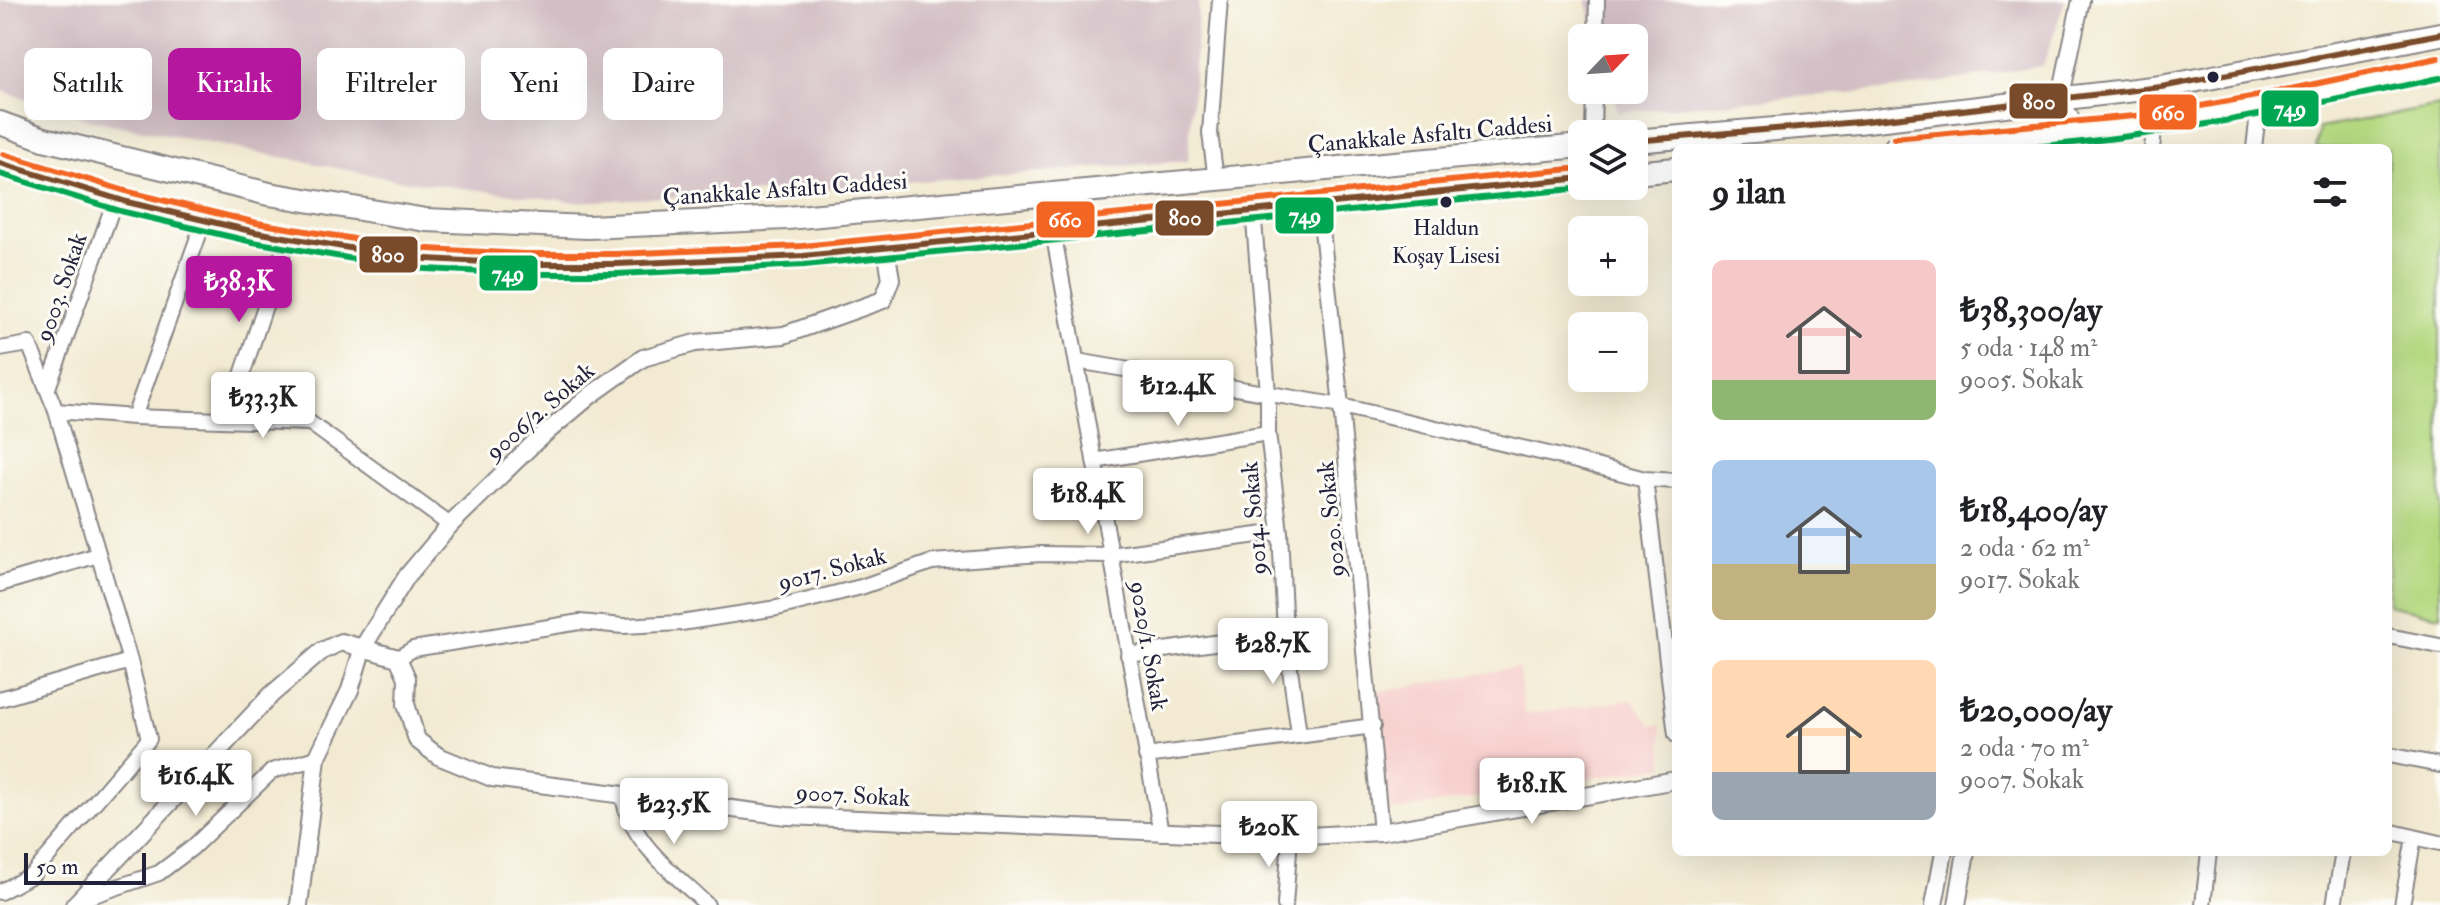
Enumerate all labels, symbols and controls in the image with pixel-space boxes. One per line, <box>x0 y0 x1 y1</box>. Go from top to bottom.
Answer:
north arrow <box>1568 24 1648 104</box>
map controls <box>1568 24 1648 392</box>
chip: Satılık <box>24 48 152 120</box>
chip: Kiralık <box>168 48 301 120</box>
chip: Filtreler <box>317 48 465 120</box>
chip: Yeni <box>481 48 587 120</box>
chip: Daire <box>603 48 723 120</box>
unlabelled marker <box>2205 69 2221 85</box>
line badge: 800 <box>2008 82 2069 120</box>
text: 800 <box>2023 88 2055 116</box>
line badge: 749 <box>2260 89 2320 128</box>
line badge: 660 <box>2138 93 2198 131</box>
text: 749 <box>2274 95 2306 123</box>
text: 660 <box>2151 99 2185 127</box>
street label: Çanakkale Asfaltı Caddesi <box>1307 108 1554 161</box>
button: layers <box>1568 120 1648 200</box>
street label: Çanakkale Asfaltı Caddesi <box>662 165 908 214</box>
icon: filters <box>2308 170 2352 214</box>
text: 9 ilan <box>1712 171 1786 214</box>
marker: Haldun Koşay Lisesi <box>1438 194 1454 210</box>
line badge: 749 <box>1274 196 1335 235</box>
line badge: 800 <box>1154 199 1215 237</box>
line badge: 660 <box>1035 200 1096 239</box>
text: 749 <box>1289 202 1321 230</box>
text: 800 <box>1169 204 1201 232</box>
text: 660 <box>1048 206 1082 234</box>
place label: Haldun Koşay Lisesi <box>1392 214 1500 270</box>
button: + <box>1568 216 1648 296</box>
street label: 9003. Sokak <box>28 228 95 348</box>
line badge: 800 <box>358 235 419 274</box>
text: 800 <box>372 241 404 269</box>
line badge: 749 <box>478 254 539 292</box>
pin: ₺38.3K <box>174 256 304 324</box>
text: 749 <box>492 260 524 288</box>
text: ₺38.3K <box>204 266 274 298</box>
text: ₺38,300/ay <box>1960 289 2102 332</box>
icon: home <box>1776 292 1872 388</box>
button: − <box>1568 312 1648 392</box>
text: 5 oda · 148 m² <box>1960 332 2097 364</box>
street label: 9006/2. Sokak <box>478 355 602 469</box>
pin: ₺12.4K <box>1113 360 1243 428</box>
text: 9005. Sokak <box>1960 364 2084 396</box>
text: ₺12.4K <box>1141 370 1215 402</box>
pin: ₺33.3K <box>198 372 328 440</box>
text: ₺33.3K <box>229 382 297 414</box>
street label: 9020. Sokak <box>1310 459 1353 580</box>
street label: 9014. Sokak <box>1234 460 1275 578</box>
pin: ₺18.4K <box>1023 468 1153 536</box>
text: ₺18.4K <box>1051 478 1125 510</box>
text: ₺18,400/ay <box>1960 489 2107 532</box>
icon: home <box>1776 492 1872 588</box>
text: 2 oda · 62 m² <box>1960 532 2090 564</box>
street label: 9017. Sokak <box>773 540 890 599</box>
text: 9017. Sokak <box>1960 564 2080 596</box>
street label: 9020/1. Sokak <box>1122 577 1175 714</box>
pin: ₺28.7K <box>1208 618 1338 686</box>
text: ₺28.7K <box>1236 628 1310 660</box>
text: ₺20,000/ay <box>1960 689 2112 732</box>
icon: home <box>1776 692 1872 788</box>
text: 2 oda · 70 m² <box>1960 732 2089 764</box>
pin: ₺16.4K <box>131 750 261 818</box>
pin: ₺18.1K <box>1467 758 1597 826</box>
text: ₺16.4K <box>159 760 233 792</box>
text: 9007. Sokak <box>1960 764 2084 796</box>
text: ₺18.1K <box>1498 768 1566 800</box>
street label: 9007. Sokak <box>793 777 911 814</box>
pin: ₺23.5K <box>609 778 739 846</box>
text: ₺23.5K <box>638 788 710 820</box>
pin: ₺20K <box>1222 801 1316 869</box>
text: ₺20K <box>1239 811 1299 843</box>
scale bar <box>24 849 146 885</box>
text: 50 m <box>36 853 78 881</box>

